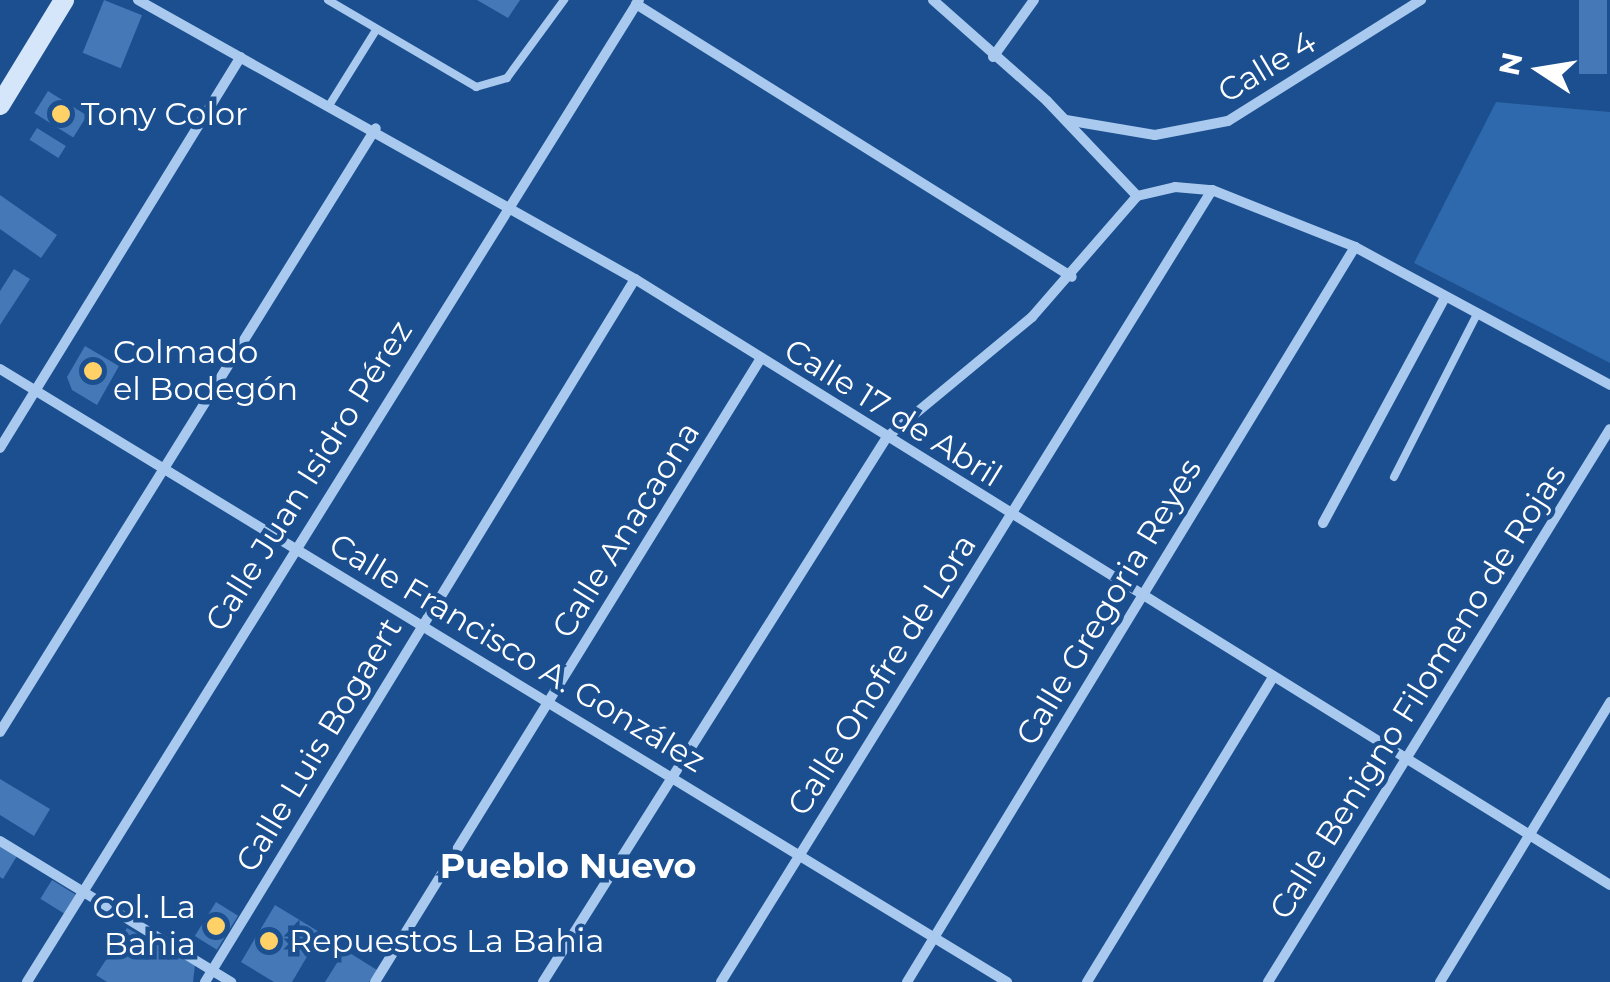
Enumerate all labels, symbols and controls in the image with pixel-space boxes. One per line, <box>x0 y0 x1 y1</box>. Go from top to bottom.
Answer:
north arrow <box>1490 20 1590 120</box>
street label: Calle 4 <box>1211 23 1323 111</box>
text: N <box>1492 49 1530 78</box>
place label: Tony Color <box>81 95 248 133</box>
marker: Tony Color <box>50 103 72 125</box>
street label: Calle Juan Isidro Pérez <box>198 314 420 638</box>
street label: Calle 17 de Abril <box>777 331 1009 495</box>
place label: Colmado el Bodegón <box>113 334 298 409</box>
marker: Colmado el Bodegón <box>82 360 104 382</box>
street label: Calle Anacaona <box>544 415 708 645</box>
street label: Calle Gregoria Reyes <box>1008 452 1210 752</box>
street label: Calle Benigno Filomeno de Rojas <box>1262 458 1574 926</box>
street label: Calle Francisco A. González <box>322 525 712 781</box>
street label: Calle Onofre de Lora <box>780 527 984 823</box>
street label: Calle Luis Bogaert <box>228 611 410 879</box>
district label: Pueblo Nuevo <box>440 845 696 887</box>
place label: Col. La Bahia <box>92 889 196 964</box>
marker: Col. La Bahia <box>205 915 227 937</box>
place label: Repuestos La Bahia <box>289 922 604 960</box>
marker: Repuestos La Bahia <box>258 930 280 952</box>

